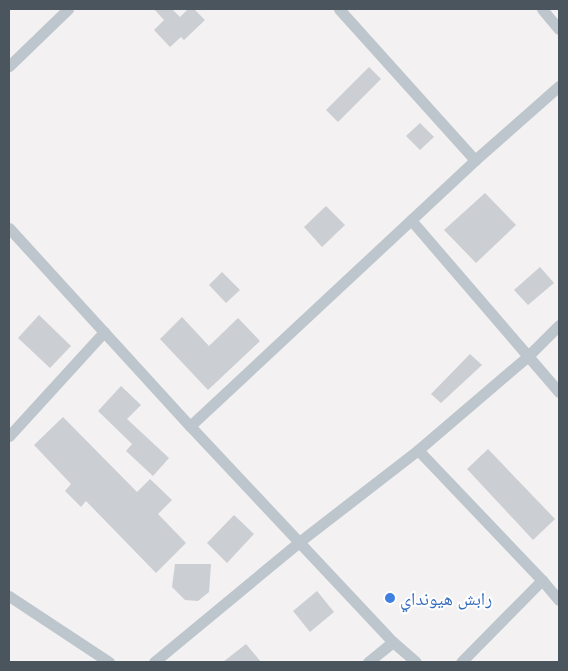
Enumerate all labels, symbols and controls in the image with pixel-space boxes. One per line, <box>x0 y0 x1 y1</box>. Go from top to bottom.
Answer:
place label: رابش هيونداي <box>400 587 492 609</box>
marker: رابش هيونداي <box>384 592 396 604</box>

